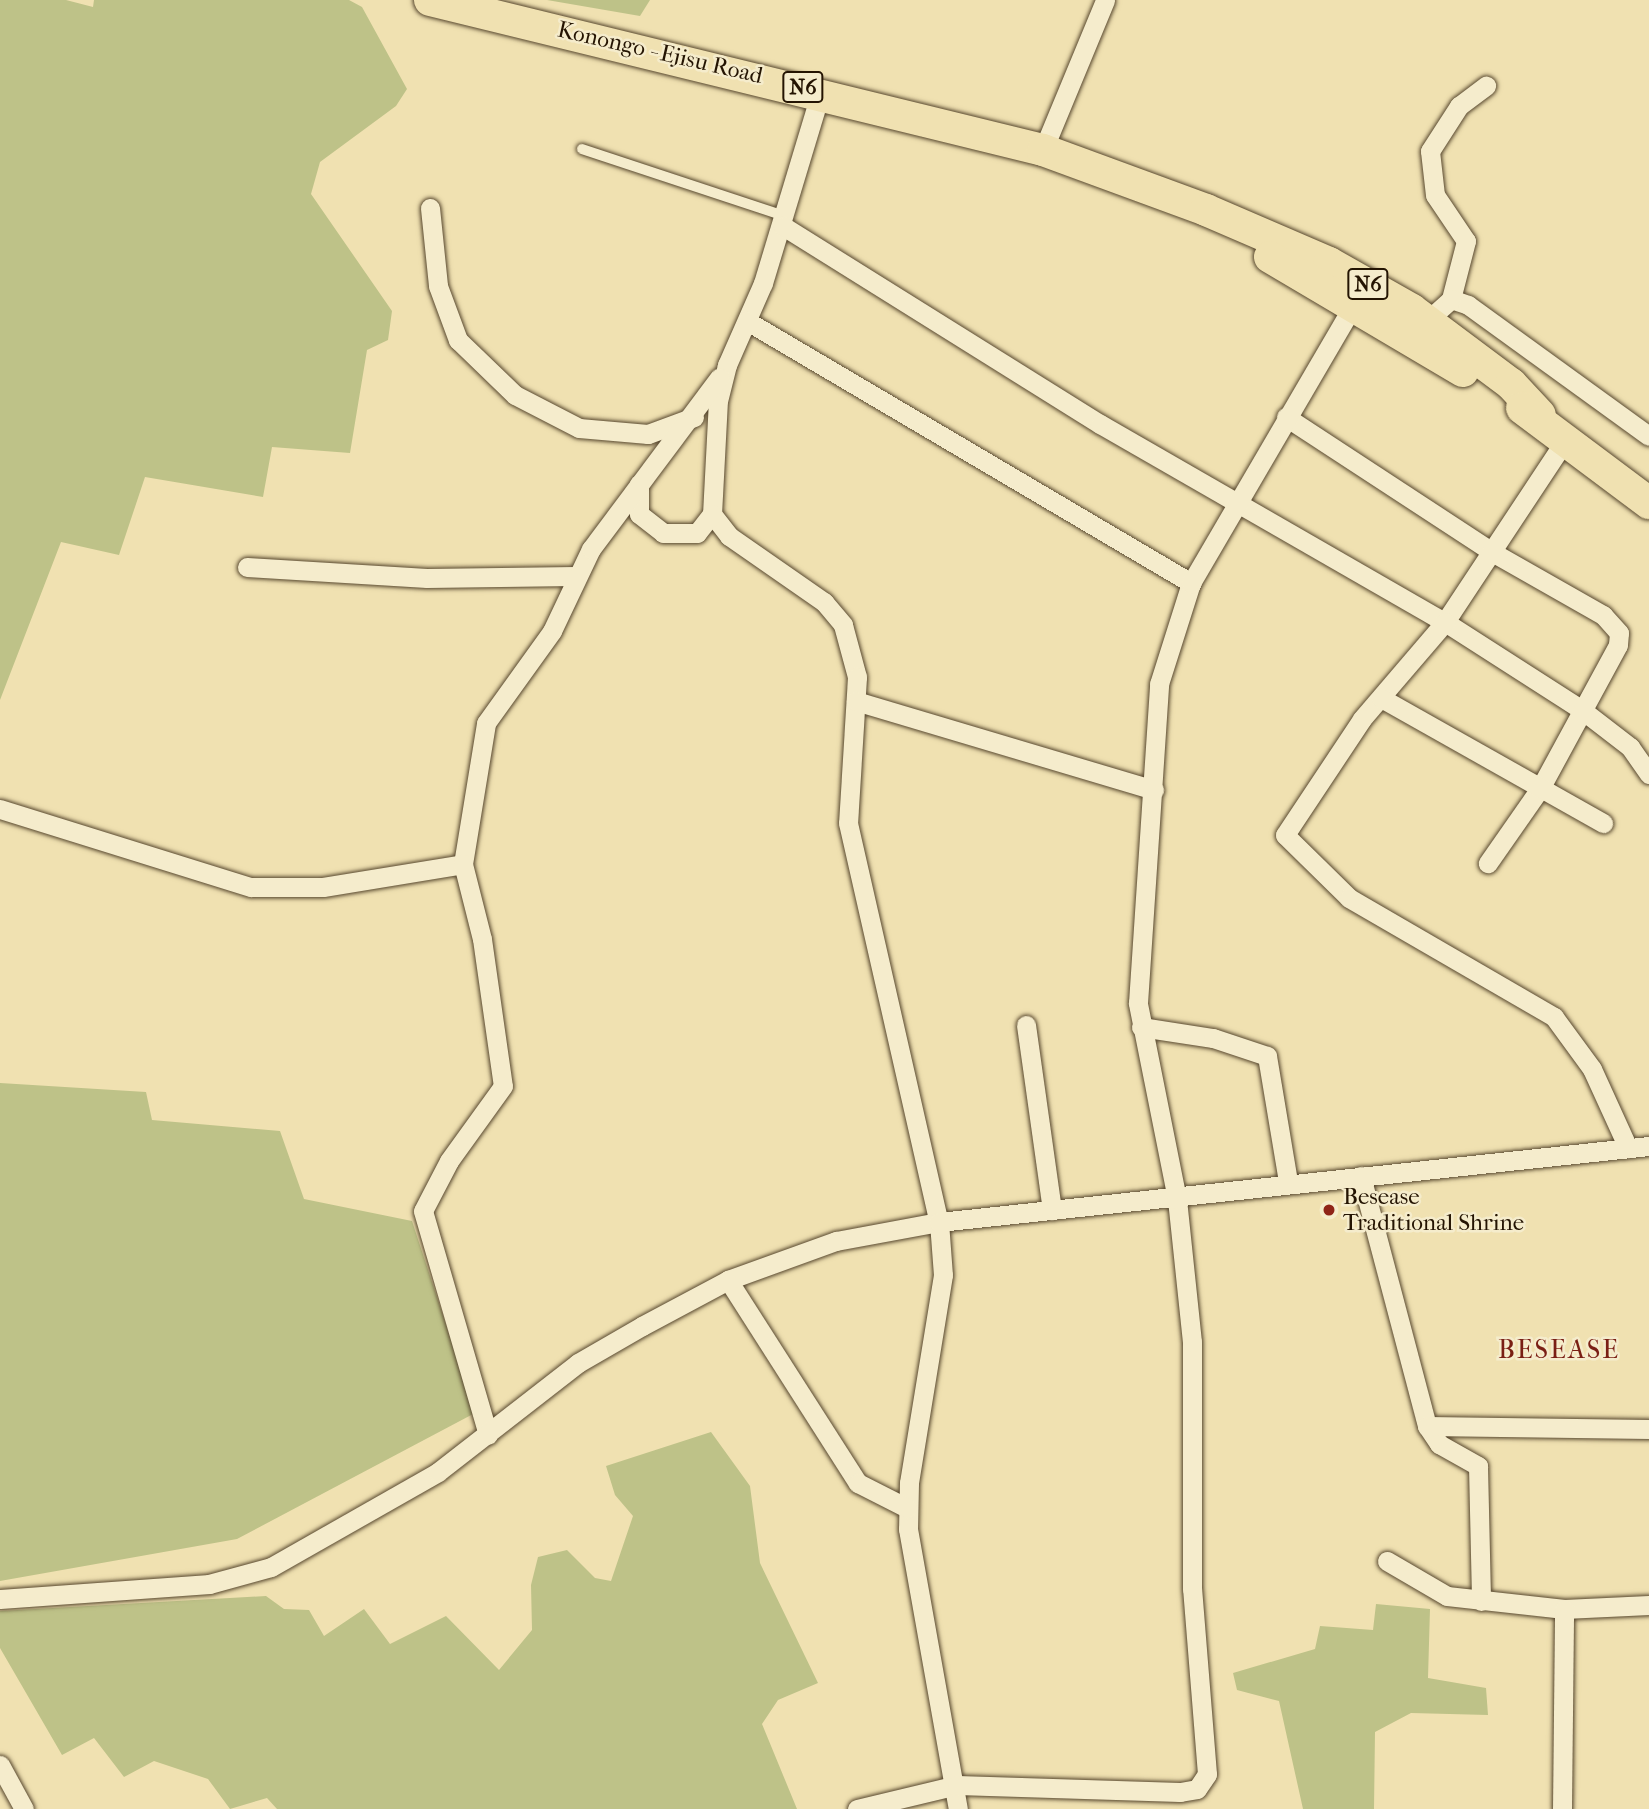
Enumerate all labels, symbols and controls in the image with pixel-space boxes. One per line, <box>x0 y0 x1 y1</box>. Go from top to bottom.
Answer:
street label: Konongo - Ejisu Road <box>555 16 765 90</box>
road number: N6 <box>782 70 824 104</box>
road number: N6 <box>1347 266 1389 302</box>
place label: Besease Traditional Shrine <box>1343 1183 1524 1237</box>
marker: Besease Traditional Shrine <box>1321 1202 1337 1218</box>
district label: BESEASE <box>1499 1334 1619 1366</box>

